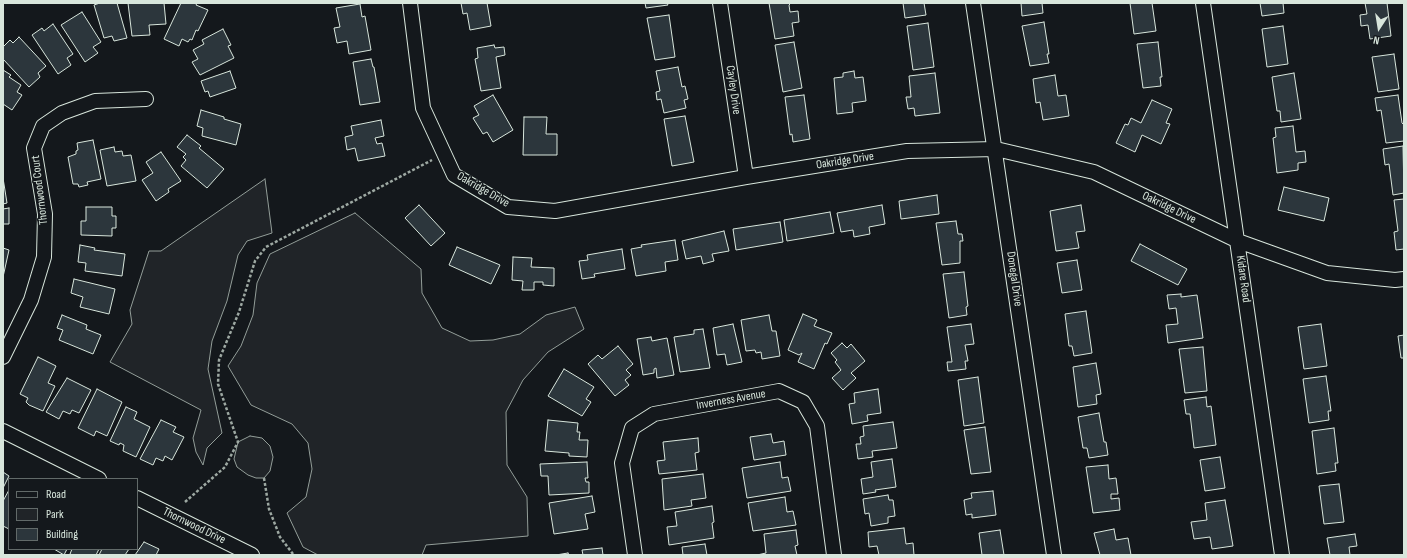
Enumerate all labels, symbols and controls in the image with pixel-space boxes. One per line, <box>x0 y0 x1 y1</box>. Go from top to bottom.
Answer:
north arrow <box>1359 8 1399 48</box>
text: N <box>1372 33 1381 47</box>
street label: Cayley Drive <box>722 65 744 115</box>
street label: Oakridge Drive <box>815 149 875 173</box>
street label: Thornwood Court <box>29 154 51 226</box>
street label: Oakridge Drive <box>454 169 512 211</box>
street label: Oakridge Drive <box>1140 189 1198 227</box>
street label: Donegal Drive <box>1003 251 1025 307</box>
street label: Kidare Road <box>1233 255 1253 303</box>
street label: Inverness Avenue <box>695 387 767 413</box>
legend <box>8 478 138 550</box>
text: Road <box>46 487 66 502</box>
street label: Thornwood Drive <box>160 505 228 547</box>
text: Park <box>46 507 64 522</box>
text: Building <box>46 527 78 542</box>

